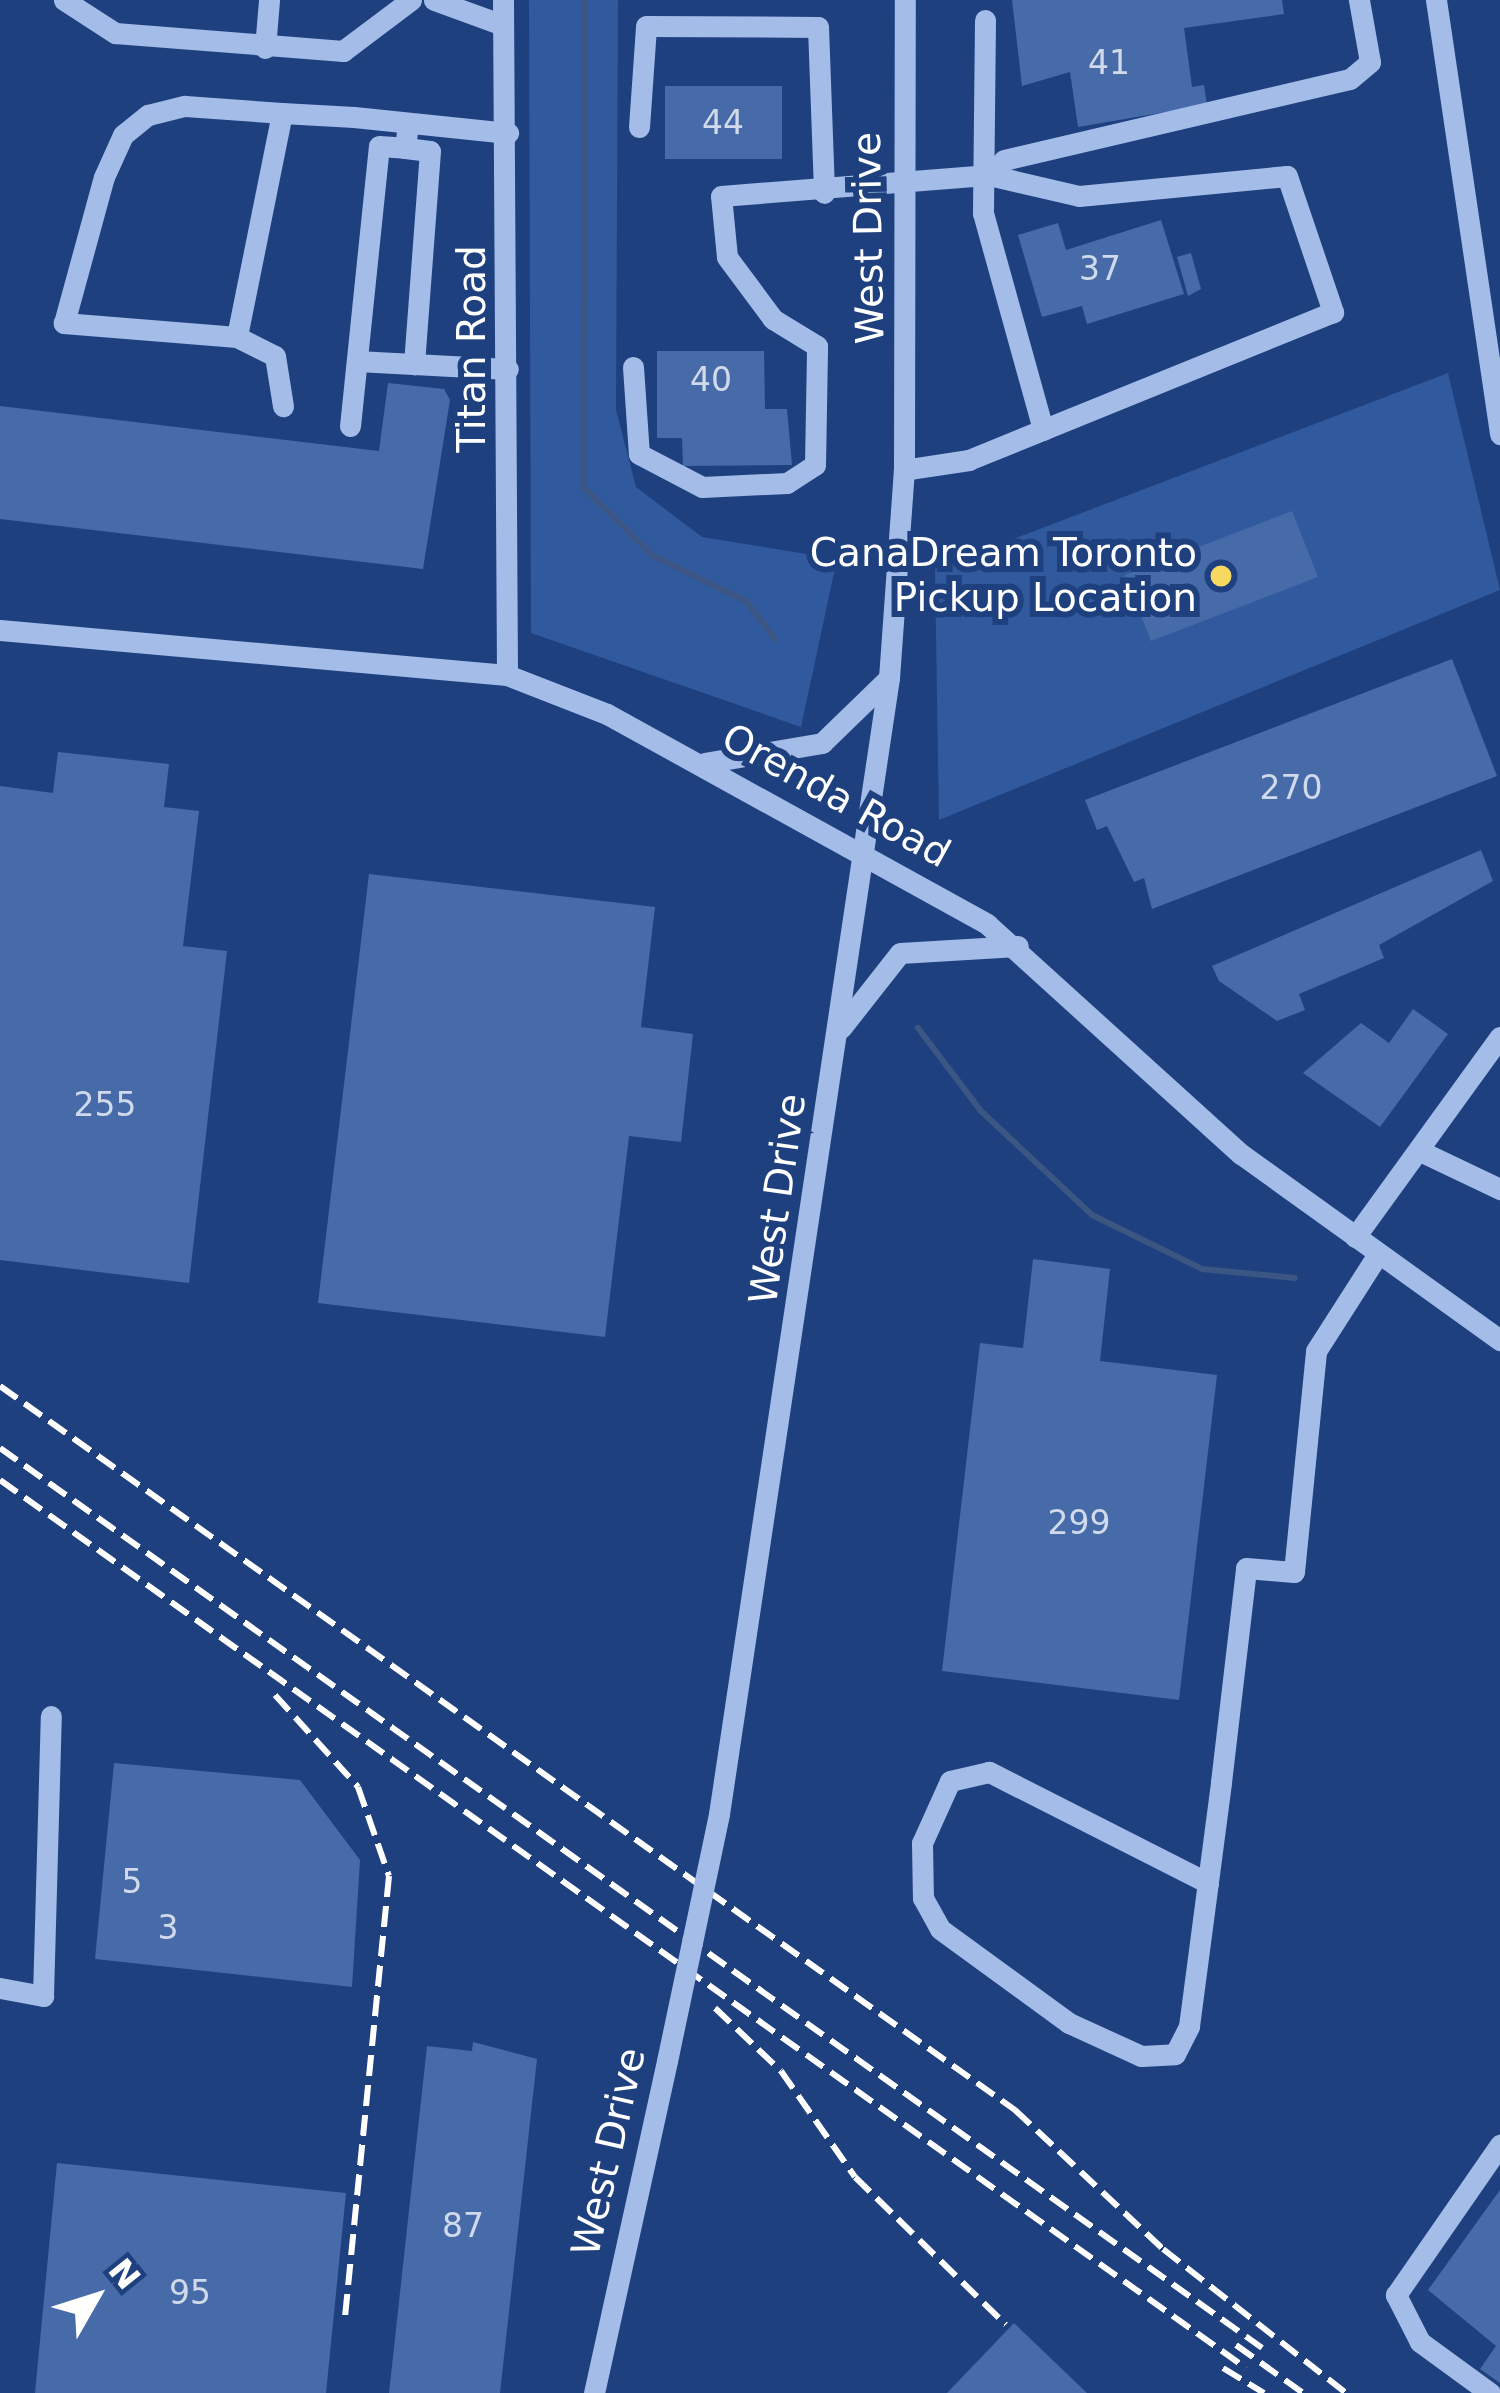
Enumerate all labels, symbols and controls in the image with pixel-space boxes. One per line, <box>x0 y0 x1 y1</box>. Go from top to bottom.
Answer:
house number: 41 <box>1088 43 1130 83</box>
house number: 44 <box>702 103 744 143</box>
street label: West Drive <box>844 131 894 345</box>
street label: Titan Road <box>449 245 495 453</box>
house number: 37 <box>1079 249 1121 289</box>
house number: 40 <box>690 360 732 400</box>
place label: CanaDream Toronto Pickup Location <box>810 531 1197 622</box>
marker: CanaDream Toronto Pickup Location <box>1208 563 1234 589</box>
street label: Orenda Road <box>714 714 958 878</box>
house number: 270 <box>1260 768 1322 808</box>
house number: 255 <box>74 1085 136 1125</box>
street label: West Drive <box>740 1091 816 1307</box>
house number: 299 <box>1048 1503 1110 1543</box>
house number: 5 <box>122 1862 142 1902</box>
house number: 3 <box>158 1908 178 1948</box>
street label: West Drive <box>562 2043 656 2261</box>
house number: 87 <box>442 2206 484 2246</box>
north arrow <box>36 2237 156 2357</box>
text: N <box>101 2251 148 2297</box>
house number: 95 <box>169 2273 211 2313</box>

